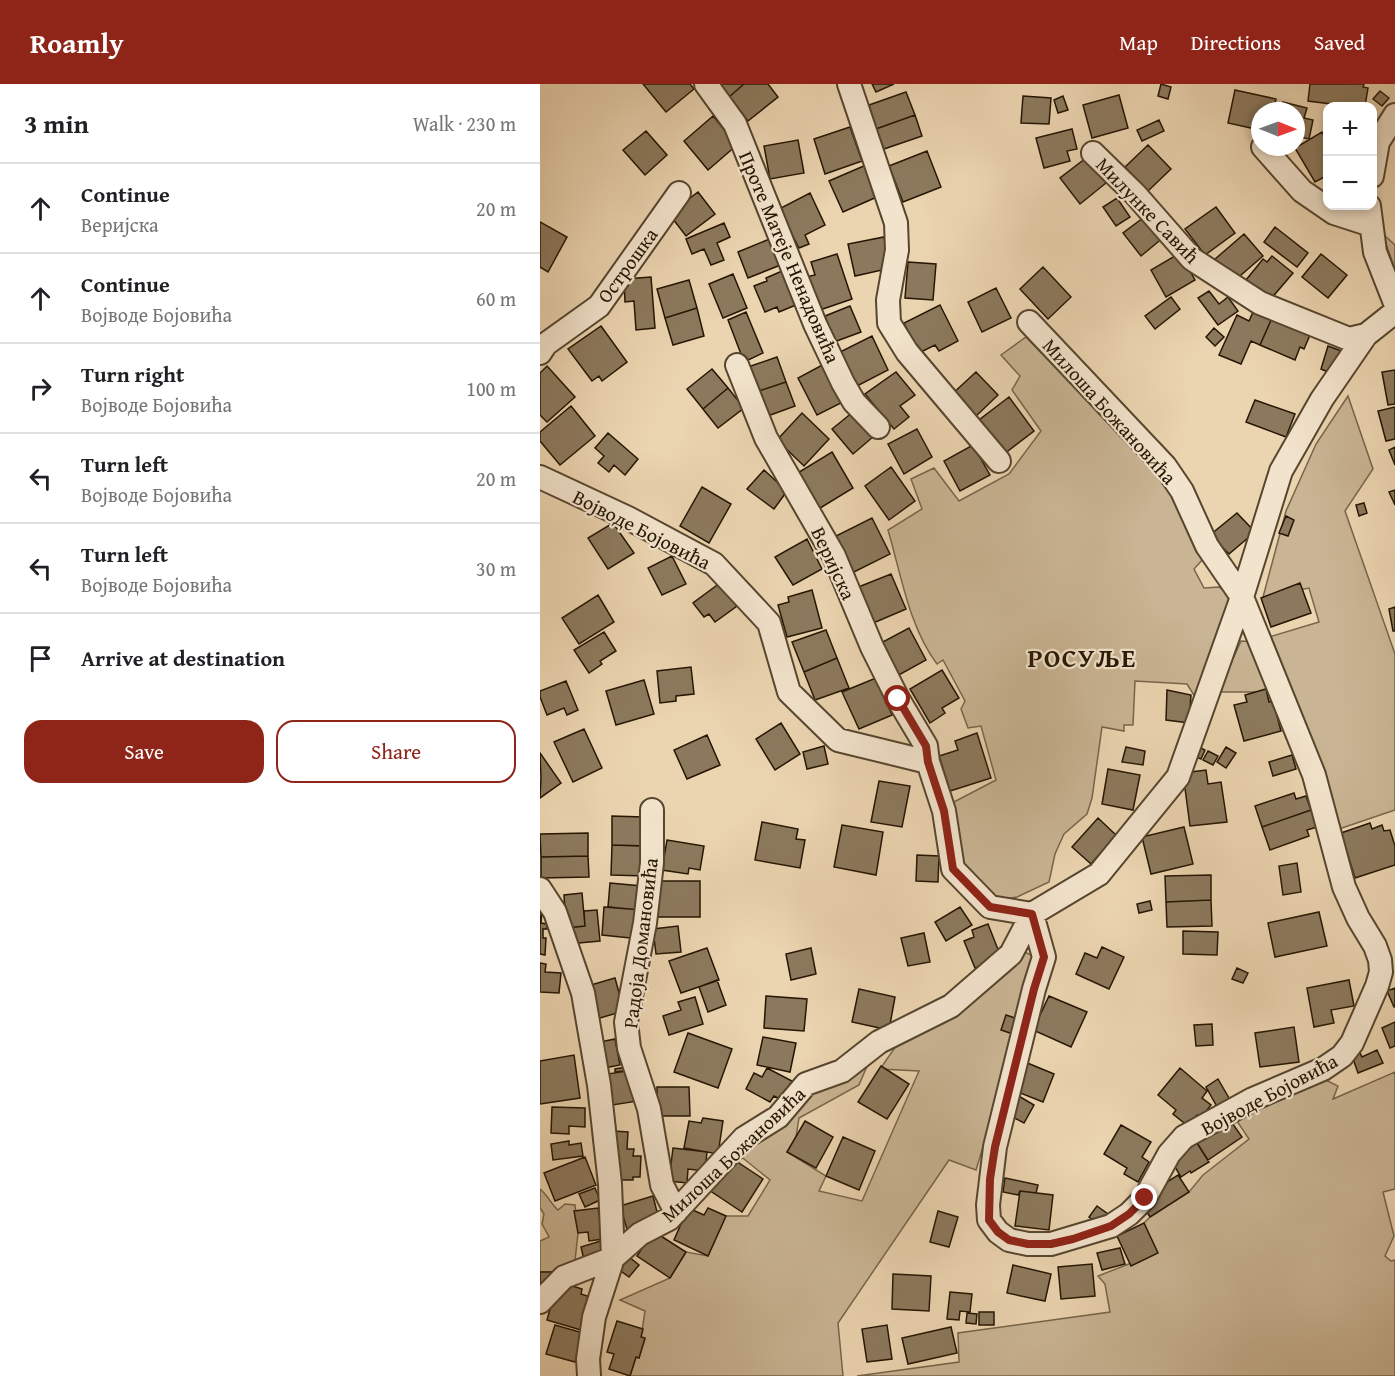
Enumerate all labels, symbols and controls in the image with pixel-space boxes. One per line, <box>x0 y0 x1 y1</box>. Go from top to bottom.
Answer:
text: Roamly <box>30 22 124 63</box>
text: Map <box>1119 27 1158 58</box>
text: Directions <box>1191 27 1281 58</box>
text: Saved <box>1314 27 1365 58</box>
north arrow <box>1251 102 1305 156</box>
map controls <box>1323 102 1377 210</box>
button: + <box>1323 102 1377 156</box>
text: 3 min <box>24 104 89 143</box>
text: Walk · 230 m <box>413 109 516 138</box>
street label: Проте Матеје Ненадовића <box>732 146 848 368</box>
street label: Милунке Савић <box>1090 150 1206 270</box>
button: − <box>1323 156 1377 210</box>
text: Continue <box>81 178 170 210</box>
icon: ahead <box>24 192 57 225</box>
text: 20 m <box>476 194 516 223</box>
text: Веријска <box>81 210 159 239</box>
street label: Острошка <box>590 221 665 309</box>
text: Continue <box>81 268 170 300</box>
icon: ahead <box>24 282 57 315</box>
text: 60 m <box>476 284 516 313</box>
text: Војводе Бојовића <box>81 300 232 329</box>
street label: Милоша Божановића <box>1036 332 1184 491</box>
text: Turn right <box>81 358 184 390</box>
icon: right <box>24 372 57 405</box>
text: 100 m <box>466 374 516 403</box>
text: Војводе Бојовића <box>81 390 232 419</box>
text: Turn left <box>81 448 168 480</box>
icon: left <box>24 462 57 495</box>
text: 20 m <box>476 464 516 493</box>
text: Војводе Бојовића <box>81 480 232 509</box>
street label: Војводе Бојовића <box>568 482 716 576</box>
street label: Веријска <box>804 522 864 605</box>
text: Turn left <box>81 538 168 570</box>
icon: left <box>24 552 57 585</box>
text: 30 m <box>476 554 516 583</box>
text: Војводе Бојовића <box>81 570 232 599</box>
district label: РОСУЉЕ <box>1027 638 1137 677</box>
icon: arrive <box>24 642 57 675</box>
text: Arrive at destination <box>81 642 285 674</box>
route start <box>884 685 910 711</box>
button: Save <box>24 720 264 783</box>
button: Share <box>276 720 516 783</box>
street label: Радоја Домановића <box>615 856 665 1030</box>
street label: Војводе Бојовића <box>1196 1046 1343 1142</box>
street label: Милоша Божановића <box>654 1079 812 1229</box>
route end <box>1131 1184 1157 1210</box>

